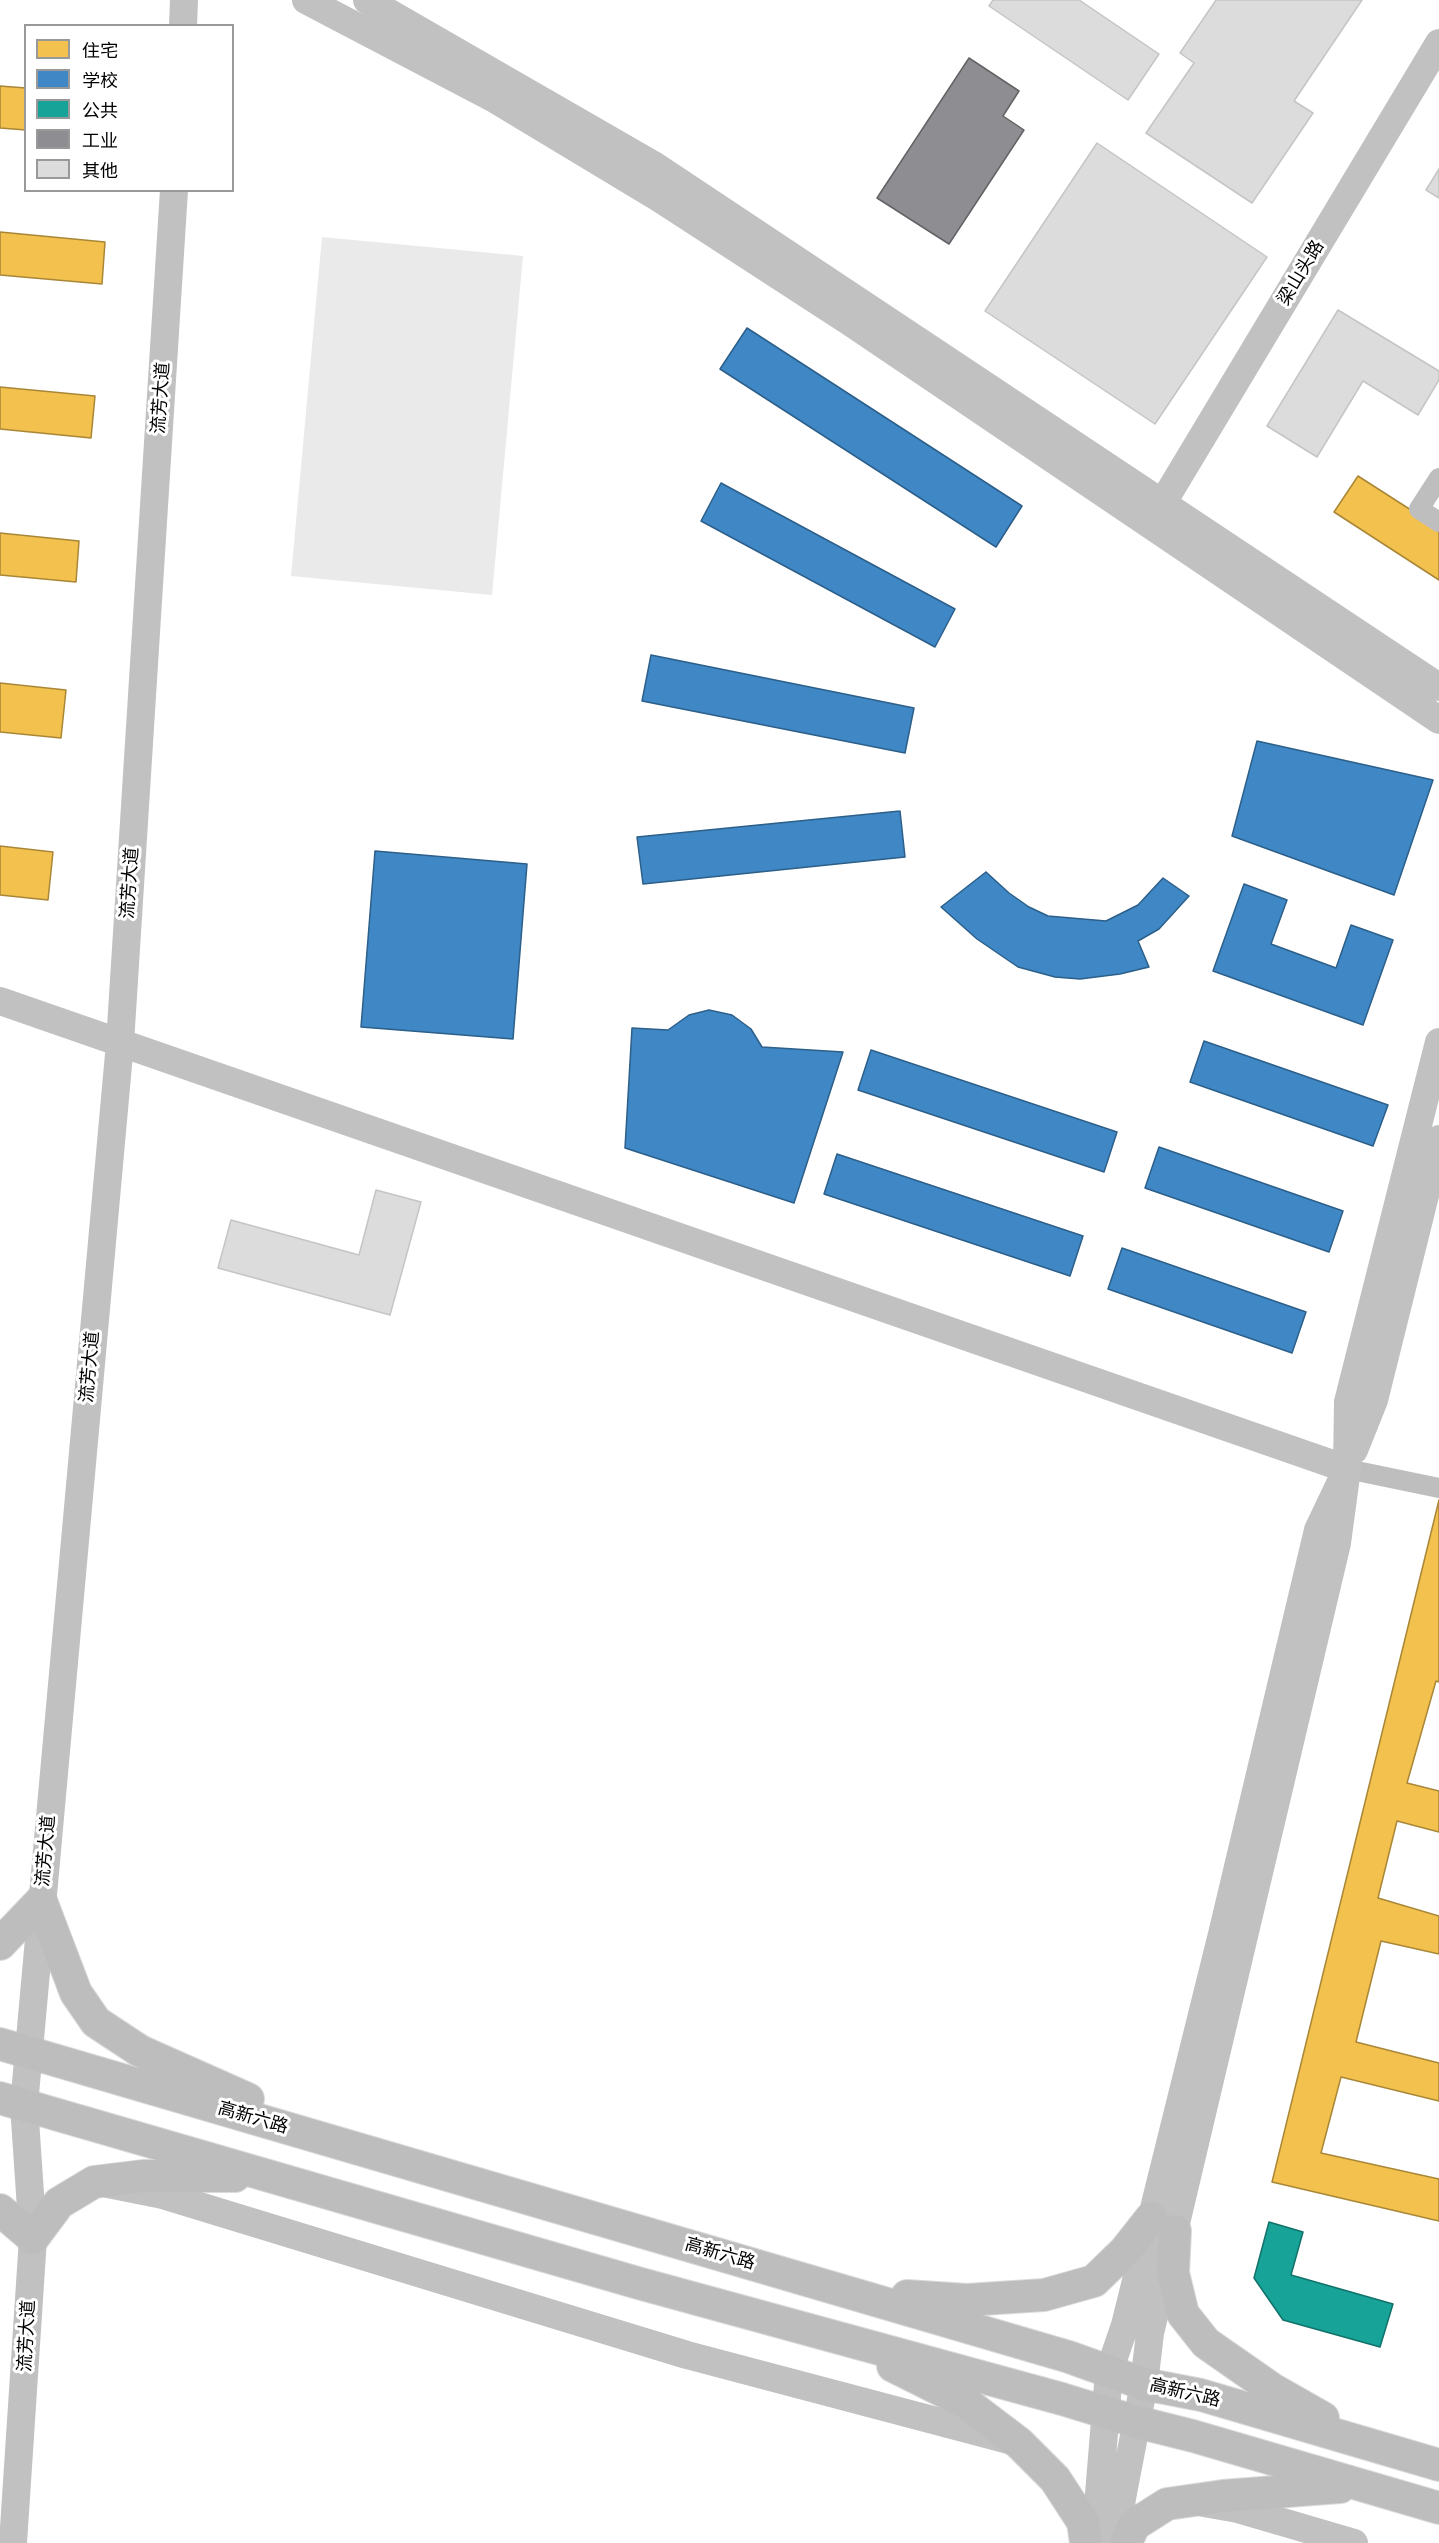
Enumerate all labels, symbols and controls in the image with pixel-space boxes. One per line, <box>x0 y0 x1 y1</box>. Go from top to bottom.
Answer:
legend <box>24 24 234 192</box>
text: 住宅 <box>82 40 118 62</box>
text: 学校 <box>82 70 118 92</box>
text: 公共 <box>82 100 118 122</box>
text: 工业 <box>82 130 118 152</box>
text: 其他 <box>82 160 118 182</box>
street label: 梁山头路 <box>1273 237 1329 309</box>
street label: 流芳大道 <box>148 361 174 435</box>
street label: 流芳大道 <box>117 846 143 920</box>
street label: 流芳大道 <box>76 1330 104 1404</box>
street label: 流芳大道 <box>32 1814 60 1888</box>
street label: 高新六路 <box>215 2098 291 2138</box>
street label: 高新六路 <box>682 2234 758 2274</box>
street label: 流芳大道 <box>14 2299 40 2373</box>
street label: 高新六路 <box>1147 2374 1223 2412</box>

